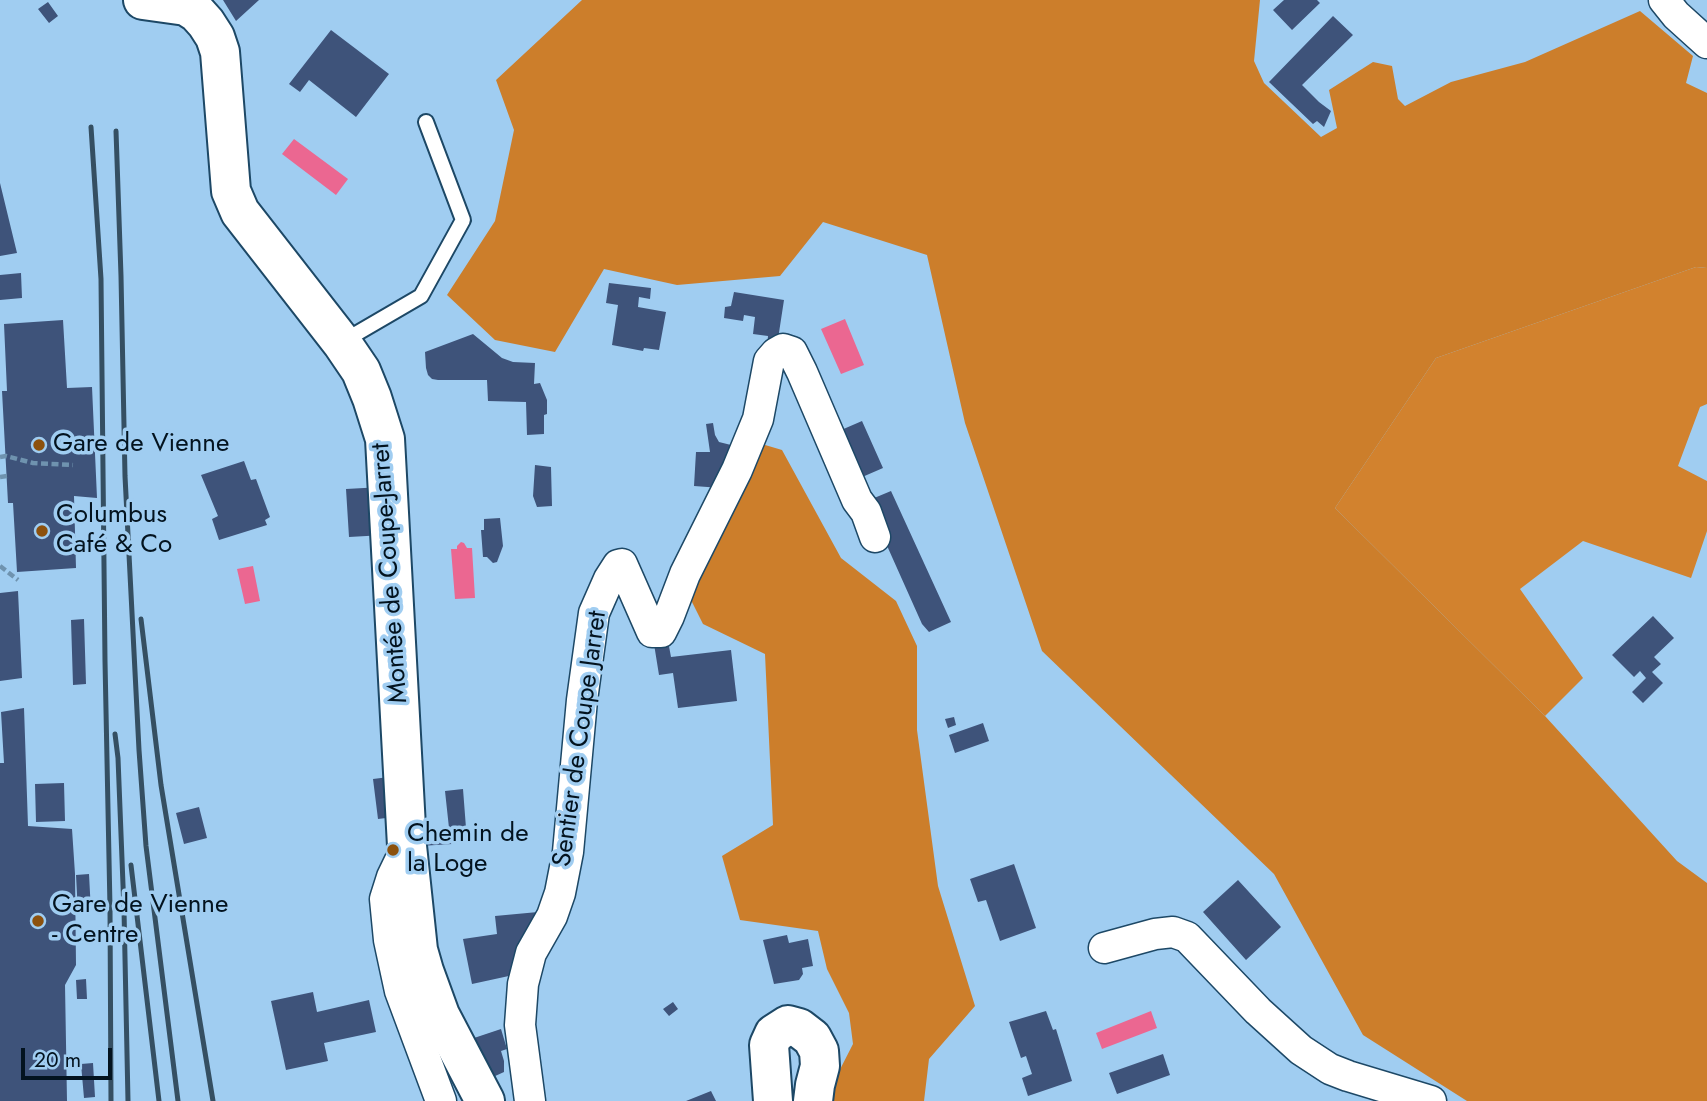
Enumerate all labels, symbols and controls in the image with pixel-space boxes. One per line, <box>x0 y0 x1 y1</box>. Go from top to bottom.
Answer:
place label: Gare de Vienne <box>53 429 229 461</box>
marker: Gare de Vienne <box>31 437 47 453</box>
street label: Montée de Coupe-Jarret <box>366 442 416 704</box>
place label: Columbus Café & Co <box>56 500 172 562</box>
marker: Columbus Café & Co <box>34 523 50 539</box>
street label: Sentier de Coupe Jarret <box>548 609 614 869</box>
place label: Chemin de la Loge <box>407 819 529 880</box>
marker: Chemin de la Loge <box>385 842 401 858</box>
place label: Gare de Vienne - Centre <box>52 890 228 951</box>
marker: Gare de Vienne - Centre <box>30 913 46 929</box>
scale bar <box>24 1034 116 1078</box>
text: 20 m <box>34 1045 81 1075</box>

